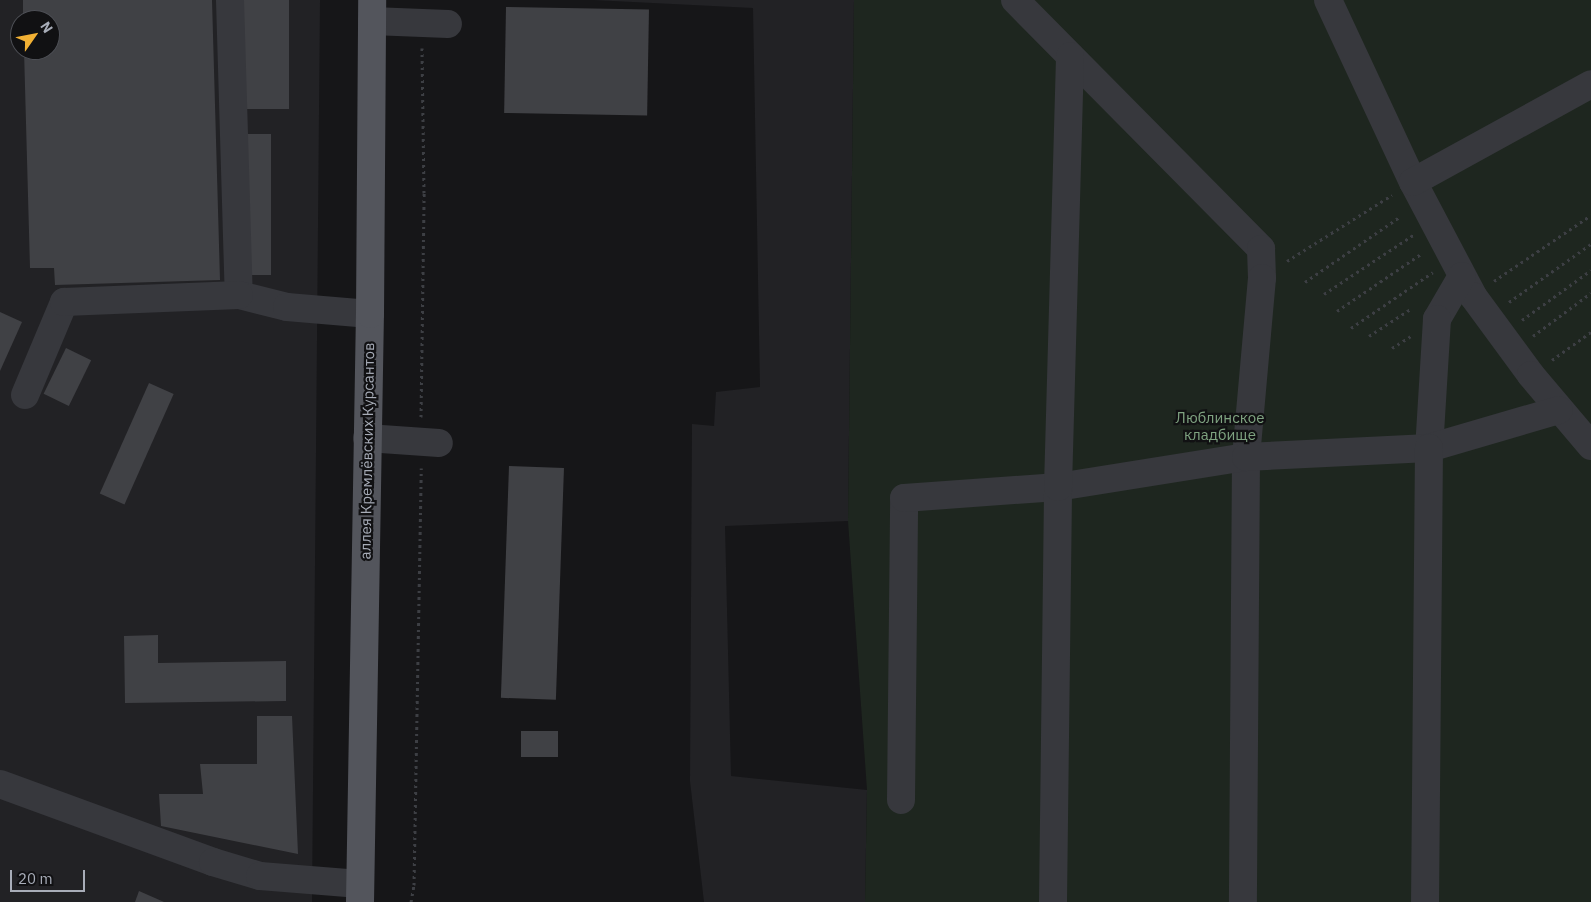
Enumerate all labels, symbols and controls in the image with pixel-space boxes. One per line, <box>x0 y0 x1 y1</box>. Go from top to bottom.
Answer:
north arrow <box>10 10 60 60</box>
text: N <box>36 18 57 37</box>
street label: аллея Кремлёвских Курсантов <box>356 342 378 560</box>
park label: Люблинское кладбище <box>1176 408 1264 443</box>
scale bar <box>12 860 88 892</box>
text: 20 m <box>18 869 53 888</box>

